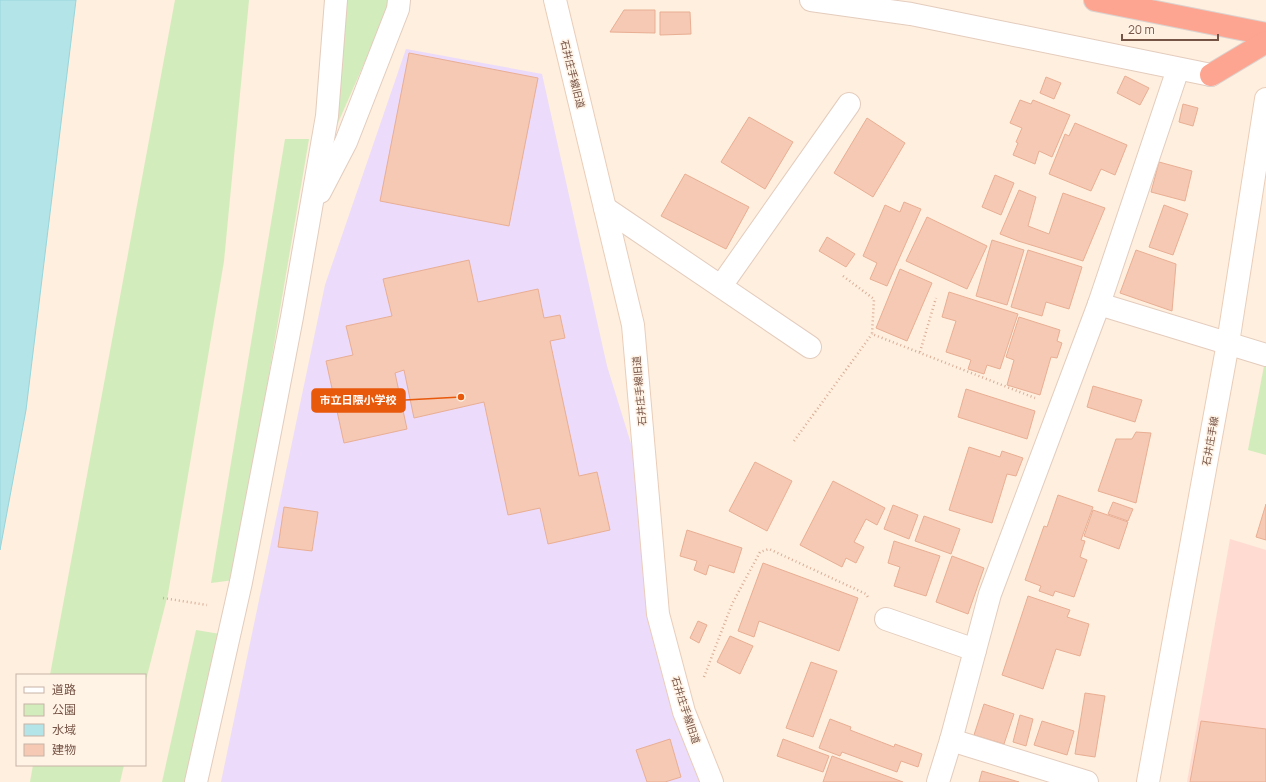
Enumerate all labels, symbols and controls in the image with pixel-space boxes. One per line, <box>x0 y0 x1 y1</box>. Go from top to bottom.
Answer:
scale bar <box>1122 16 1218 42</box>
text: 20 m <box>1128 21 1155 38</box>
street label: 石井庄手線旧道 <box>558 38 588 110</box>
street label: 石井庄手線旧道 <box>629 356 649 426</box>
callout: 市立日隈小学校 <box>312 389 405 412</box>
text: 市立日隈小学校 <box>320 392 397 407</box>
street label: 石井庄手線 <box>1199 415 1221 467</box>
legend <box>16 674 146 766</box>
street label: 石井庄手線旧道 <box>669 675 703 745</box>
text: 道路 <box>52 681 76 698</box>
text: 公園 <box>52 701 76 718</box>
text: 水域 <box>52 721 76 738</box>
text: 建物 <box>52 741 76 758</box>

